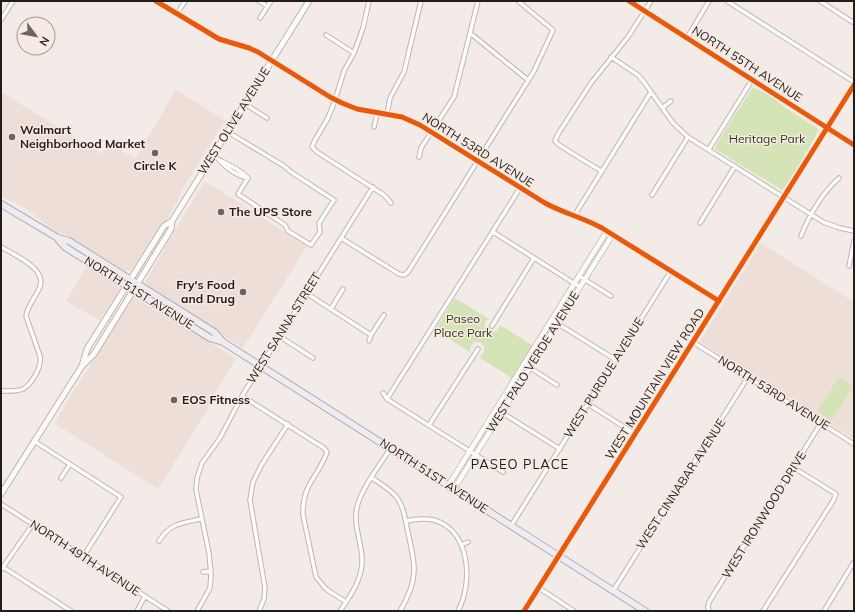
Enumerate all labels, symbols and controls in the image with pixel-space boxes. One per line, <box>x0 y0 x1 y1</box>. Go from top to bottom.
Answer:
north arrow <box>16 16 56 56</box>
street label: NORTH 55TH AVENUE <box>689 22 805 105</box>
text: N <box>36 34 53 49</box>
street label: WEST OLIVE AVENUE <box>194 64 273 177</box>
street label: NORTH 53RD AVENUE <box>420 109 537 190</box>
place label: Walmart Neighborhood Market <box>20 122 146 151</box>
park label: Heritage Park <box>729 131 806 146</box>
marker: Walmart Neighborhood Market <box>7 132 17 142</box>
marker: Circle K <box>150 148 160 158</box>
place label: Circle K <box>133 158 178 173</box>
place label: The UPS Store <box>229 204 312 219</box>
marker: The UPS Store <box>216 207 226 217</box>
street label: NORTH 51ST AVENUE <box>82 253 197 332</box>
street label: WEST SANNA STREET <box>243 269 324 386</box>
place label: Fry's Food and Drug <box>176 277 235 306</box>
marker: Fry's Food and Drug <box>238 287 248 297</box>
street label: WEST PALO VERDE AVENUE <box>483 288 582 435</box>
street label: WEST MOUNTAIN VIEW ROAD <box>602 305 707 462</box>
park label: Paseo Place Park <box>434 311 493 340</box>
street label: WEST PURDUE AVENUE <box>560 315 647 441</box>
street label: NORTH 53RD AVENUE <box>716 352 833 433</box>
place label: EOS Fitness <box>182 392 250 407</box>
marker: EOS Fitness <box>169 395 179 405</box>
street label: WEST CINNABAR AVENUE <box>633 416 728 552</box>
street label: NORTH 51ST AVENUE <box>377 435 491 516</box>
street label: WEST IRONWOOD DRIVE <box>718 448 809 581</box>
district label: PASEO PLACE <box>471 456 569 472</box>
street label: NORTH 49TH AVENUE <box>27 516 143 599</box>

